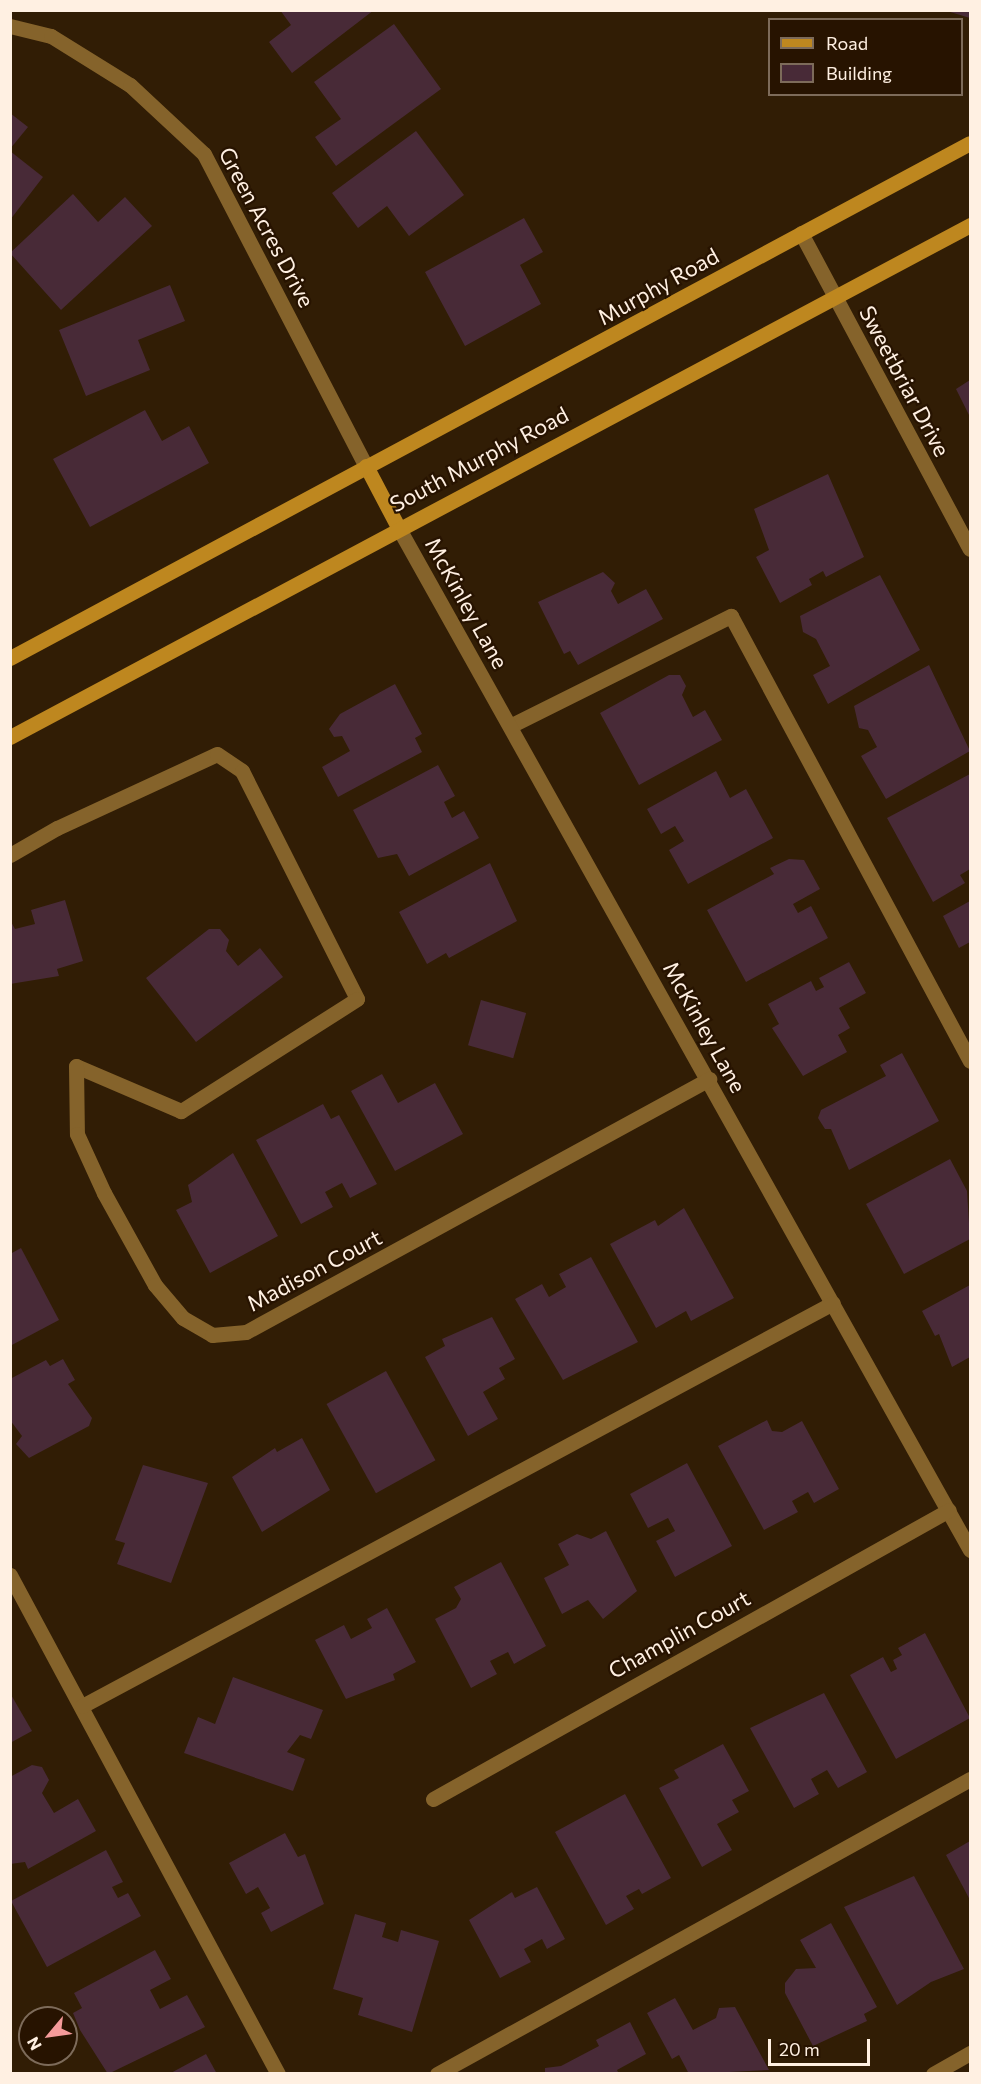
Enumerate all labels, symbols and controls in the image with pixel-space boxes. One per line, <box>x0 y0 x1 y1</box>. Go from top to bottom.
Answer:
legend <box>768 18 963 96</box>
text: Road <box>826 32 868 54</box>
text: Building <box>826 62 892 84</box>
street label: Green Acres Drive <box>214 142 320 312</box>
street label: Murphy Road <box>593 242 723 330</box>
street label: Sweetbriar Drive <box>854 301 956 461</box>
street label: South Murphy Road <box>385 401 573 517</box>
street label: McKinley Lane <box>420 533 514 673</box>
street label: McKinley Lane <box>658 957 752 1097</box>
street label: Madison Court <box>242 1223 386 1317</box>
street label: Champlin Court <box>604 1584 754 1684</box>
north arrow <box>18 2006 78 2066</box>
scale bar <box>771 2027 873 2065</box>
text: N <box>22 2034 45 2054</box>
text: 20 m <box>779 2038 820 2060</box>

